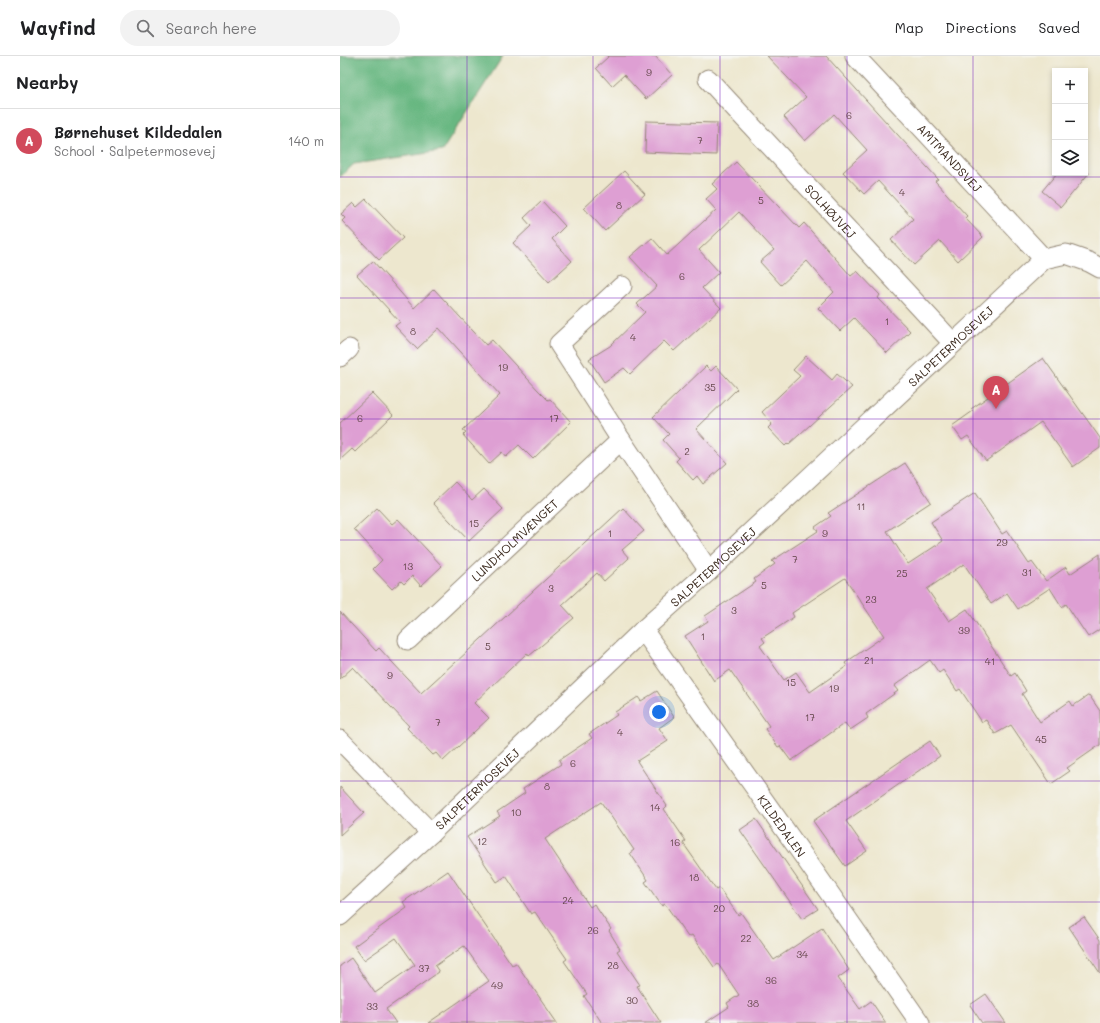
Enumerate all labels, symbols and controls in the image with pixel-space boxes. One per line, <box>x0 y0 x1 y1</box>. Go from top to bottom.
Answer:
search box <box>120 10 400 46</box>
text: Wayfind <box>20 15 96 40</box>
icon: search <box>134 17 156 39</box>
text: Search here <box>166 18 257 38</box>
text: Map <box>895 18 923 37</box>
text: Directions <box>945 18 1016 37</box>
text: Saved <box>1038 18 1080 37</box>
house number: 9 <box>646 65 652 79</box>
map controls <box>1052 68 1088 176</box>
button: + <box>1052 68 1088 104</box>
text: Nearby <box>16 71 78 93</box>
button: − <box>1052 104 1088 140</box>
house number: 6 <box>846 108 852 122</box>
street label: AMTMANDSVEJ <box>914 120 986 196</box>
text: Børnehuset Kildedalen <box>54 122 222 142</box>
text: A <box>24 132 34 149</box>
text: 140 m <box>288 132 324 149</box>
house number: 7 <box>697 133 703 147</box>
button: layers <box>1052 140 1088 176</box>
text: School · Salpetermosevej <box>54 142 216 159</box>
street label: SOLHØJVEJ <box>801 181 860 242</box>
house number: 4 <box>899 185 905 199</box>
house number: 5 <box>758 193 764 207</box>
house number: 8 <box>616 198 622 212</box>
house number: 6 <box>679 269 685 283</box>
street label: SALPETERMOSEVEJ <box>905 303 995 389</box>
house number: 1 <box>885 314 889 328</box>
house number: 8 <box>410 324 416 338</box>
house number: 4 <box>630 330 636 344</box>
house number: 19 <box>498 360 508 374</box>
pin: A <box>983 376 1009 409</box>
house number: 35 <box>704 380 716 394</box>
house number: 6 <box>357 411 363 425</box>
house number: 17 <box>549 411 559 425</box>
house number: 2 <box>684 444 690 458</box>
street label: LUNDHOLMVÆNGET <box>468 495 562 585</box>
house number: 11 <box>857 499 865 513</box>
house number: 15 <box>469 516 479 530</box>
street label: SALPETERMOSEVEJ <box>667 523 760 610</box>
house number: 1 <box>608 526 612 540</box>
house number: 9 <box>822 526 828 540</box>
house number: 29 <box>996 535 1008 549</box>
house number: 7 <box>792 552 798 566</box>
house number: 13 <box>403 559 413 573</box>
house number: 31 <box>1022 565 1032 579</box>
house number: 25 <box>896 566 908 580</box>
house number: 5 <box>761 578 767 592</box>
house number: 3 <box>548 581 554 595</box>
house number: 23 <box>865 592 877 606</box>
house number: 3 <box>731 603 737 617</box>
house number: 39 <box>958 623 970 637</box>
house number: 1 <box>701 629 705 643</box>
house number: 5 <box>485 639 491 653</box>
house number: 21 <box>864 653 874 667</box>
house number: 41 <box>985 654 995 668</box>
house number: 9 <box>387 668 393 682</box>
house number: 15 <box>786 675 796 689</box>
house number: 19 <box>829 681 839 695</box>
your location <box>649 702 669 722</box>
house number: 17 <box>805 710 815 724</box>
house number: 7 <box>435 715 441 729</box>
house number: 4 <box>617 725 623 739</box>
house number: 45 <box>1035 732 1047 746</box>
street label: SALPETERMOSEVEJ <box>432 744 523 833</box>
house number: 6 <box>570 756 576 770</box>
house number: 8 <box>544 779 550 793</box>
street label: KILDEDALEN <box>754 791 809 860</box>
house number: 14 <box>650 800 660 814</box>
house number: 10 <box>511 805 521 819</box>
house number: 12 <box>477 834 487 848</box>
house number: 16 <box>670 835 680 849</box>
house number: 18 <box>689 870 699 884</box>
house number: 24 <box>562 893 574 907</box>
house number: 20 <box>713 901 725 915</box>
house number: 26 <box>587 923 599 937</box>
house number: 22 <box>740 931 752 945</box>
house number: 34 <box>796 947 808 961</box>
house number: 28 <box>607 958 619 972</box>
house number: 37 <box>418 961 430 975</box>
house number: 36 <box>765 973 777 987</box>
house number: 49 <box>491 978 503 992</box>
house number: 30 <box>626 993 638 1007</box>
house number: 38 <box>747 996 759 1010</box>
house number: 33 <box>366 999 378 1013</box>

